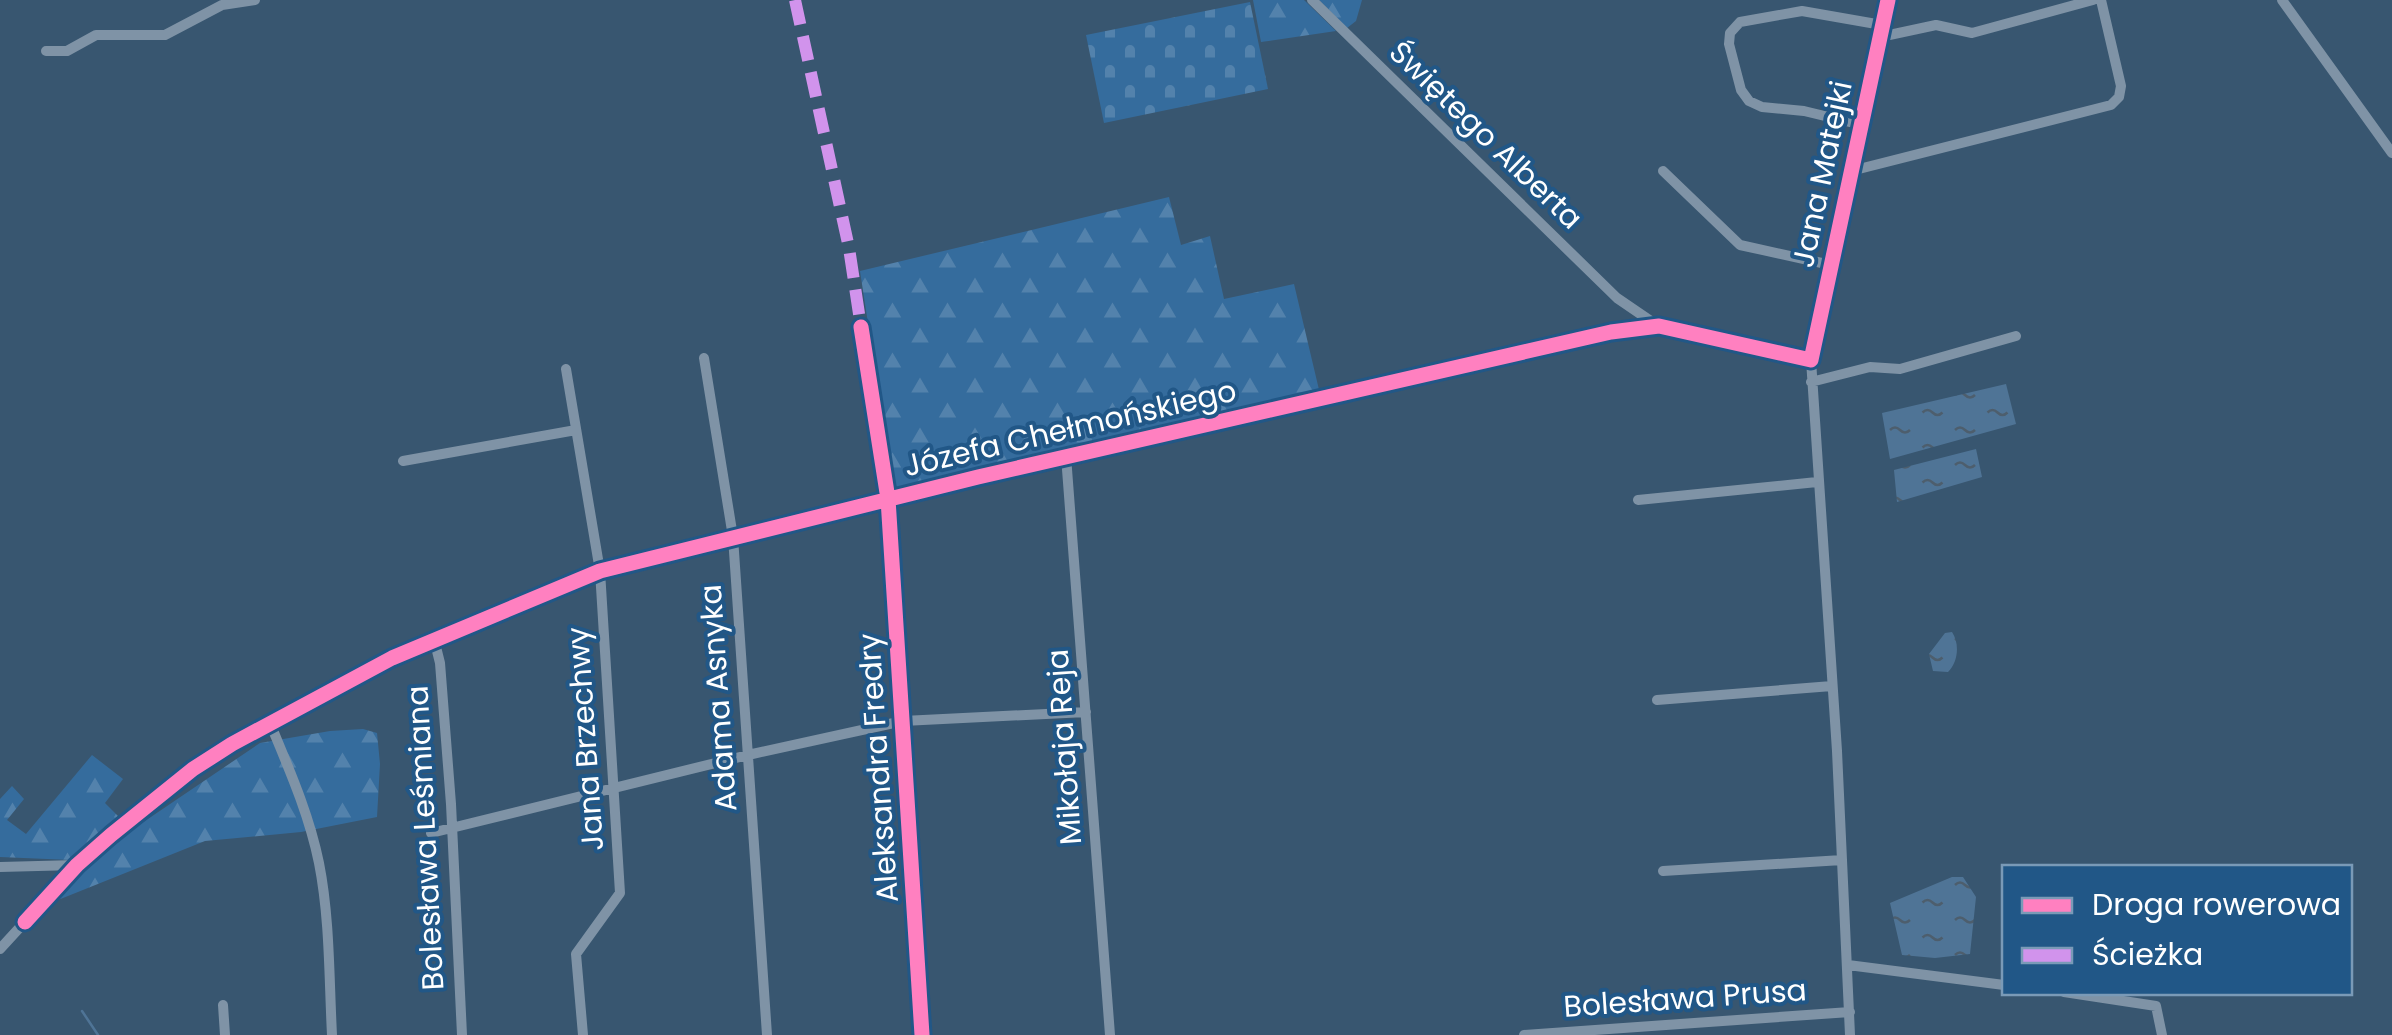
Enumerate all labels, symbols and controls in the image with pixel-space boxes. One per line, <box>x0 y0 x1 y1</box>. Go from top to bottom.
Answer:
street label: Świętego Alberta <box>1380 31 1592 239</box>
street label: Jana Matejki <box>1781 77 1863 271</box>
street label: Józefa Chełmońskiego <box>900 369 1240 487</box>
street label: Adama Asnyka <box>689 583 747 813</box>
street label: Jana Brzechwy <box>556 625 614 852</box>
street label: Aleksandra Fredry <box>847 632 909 904</box>
street label: Mikołaja Reja <box>1036 648 1092 846</box>
street label: Bolesława Leśmiana <box>396 684 454 992</box>
legend <box>2002 865 2352 995</box>
text: Droga rowerowa <box>2092 883 2341 926</box>
text: Ścieżka <box>2092 933 2203 976</box>
street label: Bolesława Prusa <box>1562 968 1808 1028</box>

